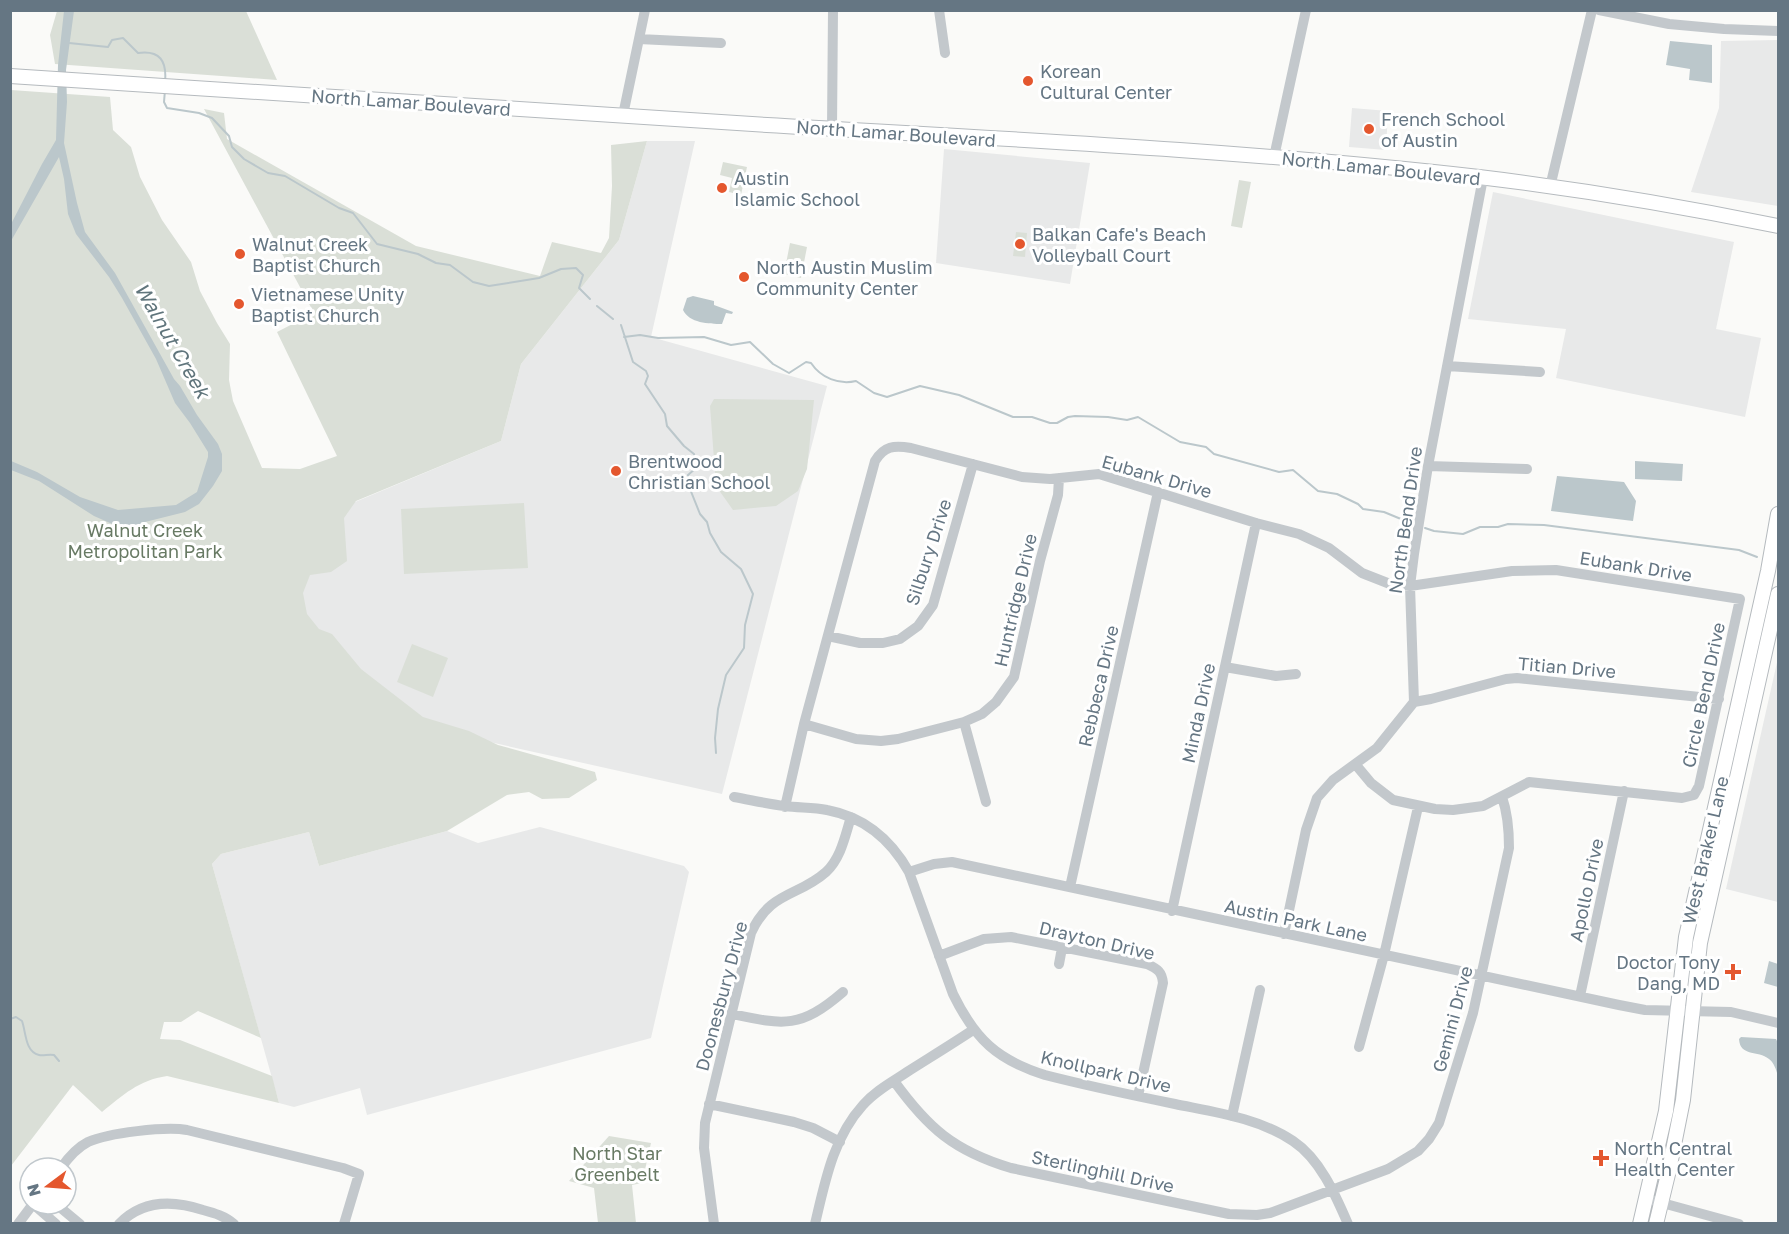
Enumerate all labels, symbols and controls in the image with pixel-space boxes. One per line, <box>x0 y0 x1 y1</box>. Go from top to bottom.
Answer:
place label: Korean Cultural Center <box>1040 60 1172 103</box>
marker: Korean Cultural Center <box>1021 74 1035 88</box>
street label: North Lamar Boulevard <box>311 84 511 120</box>
place label: French School of Austin <box>1381 108 1505 151</box>
street label: North Lamar Boulevard <box>796 115 996 151</box>
marker: French School of Austin <box>1362 122 1376 136</box>
street label: North Lamar Boulevard <box>1280 147 1482 189</box>
place label: Austin Islamic School <box>734 167 860 210</box>
marker: Austin Islamic School <box>715 181 729 195</box>
place label: Balkan Cafe's Beach Volleyball Court <box>1032 223 1206 266</box>
place label: Walnut Creek Baptist Church <box>252 233 380 276</box>
marker: Balkan Cafe's Beach Volleyball Court <box>1013 237 1027 251</box>
marker: Walnut Creek Baptist Church <box>233 247 247 261</box>
place label: North Austin Muslim Community Center <box>756 256 933 299</box>
marker: North Austin Muslim Community Center <box>737 270 751 284</box>
water label: Walnut Creek <box>130 278 217 404</box>
place label: Vietnamese Unity Baptist Church <box>251 283 404 326</box>
marker: Vietnamese Unity Baptist Church <box>232 297 246 311</box>
street label: North Bend Drive <box>1384 445 1426 595</box>
place label: Brentwood Christian School <box>628 450 770 493</box>
street label: Eubank Drive <box>1099 450 1215 502</box>
marker: Brentwood Christian School <box>609 464 623 478</box>
street label: Silbury Drive <box>900 496 956 608</box>
park label: Walnut Creek Metropolitan Park <box>67 519 223 562</box>
street label: Huntridge Drive <box>989 531 1041 669</box>
street label: Eubank Drive <box>1578 546 1694 586</box>
street label: Circle Bend Drive <box>1677 620 1729 770</box>
street label: Rebbeca Drive <box>1073 623 1123 749</box>
street label: Titian Drive <box>1517 652 1617 682</box>
street label: Minda Drive <box>1177 661 1219 765</box>
street label: West Braker Lane <box>1677 774 1733 926</box>
street label: Apollo Drive <box>1564 836 1608 944</box>
street label: Austin Park Lane <box>1223 894 1369 946</box>
street label: Drayton Drive <box>1037 916 1157 964</box>
street label: Doonesbury Drive <box>690 919 752 1073</box>
place label: Doctor Tony Dang, MD <box>1616 951 1720 994</box>
marker: Doctor Tony Dang, MD <box>1724 963 1742 981</box>
street label: Gemini Drive <box>1427 964 1477 1074</box>
street label: Knollpark Drive <box>1039 1045 1173 1097</box>
place label: North Central Health Center <box>1614 1137 1735 1180</box>
park label: North Star Greenbelt <box>572 1142 662 1185</box>
street label: Sterlinghill Drive <box>1030 1145 1176 1197</box>
marker: North Central Health Center <box>1592 1149 1610 1167</box>
north arrow <box>18 1156 78 1216</box>
text: N <box>22 1182 45 1199</box>

